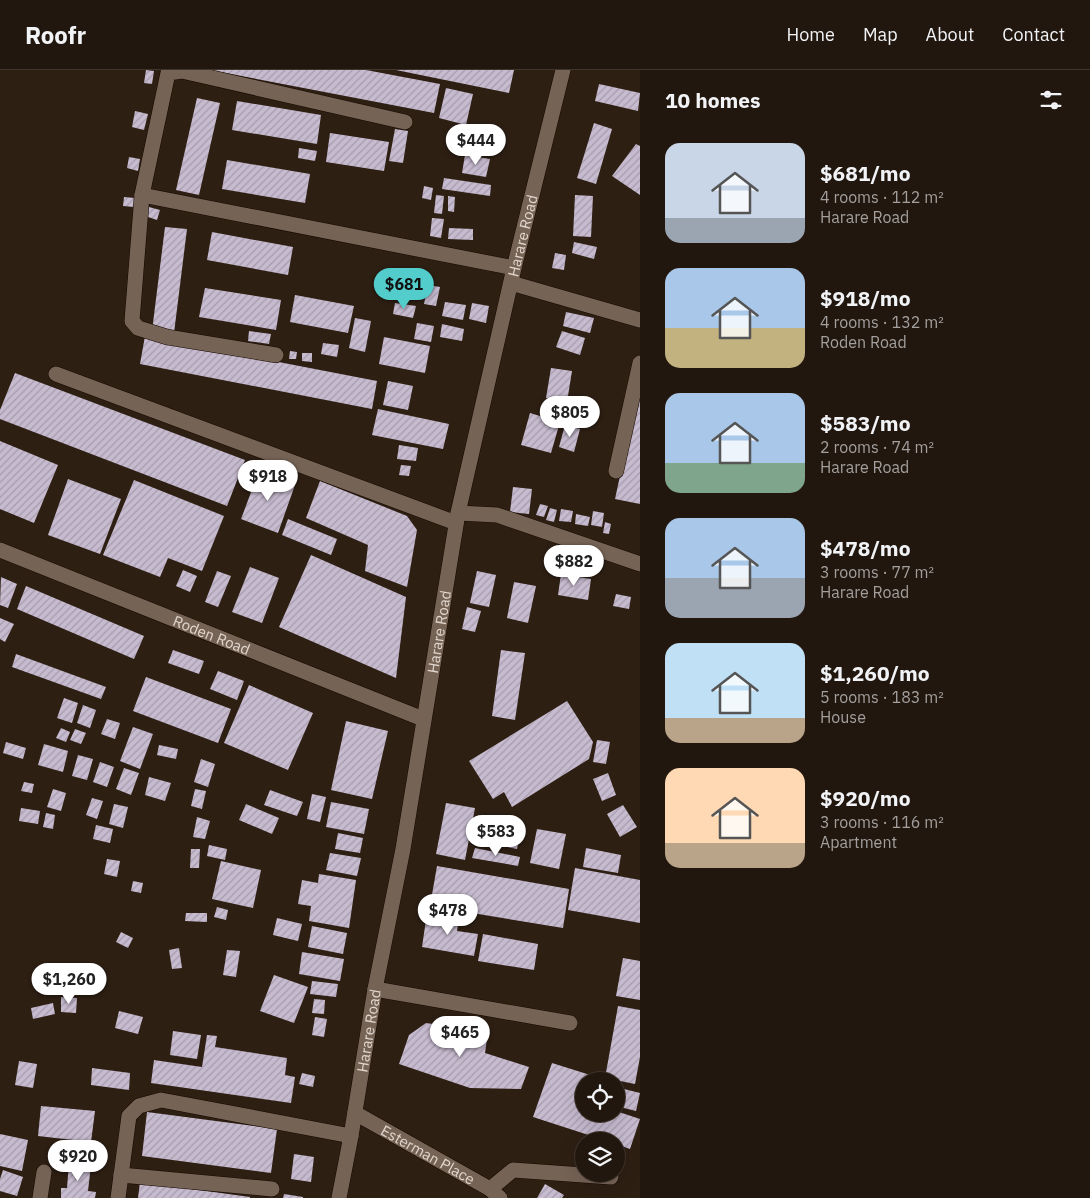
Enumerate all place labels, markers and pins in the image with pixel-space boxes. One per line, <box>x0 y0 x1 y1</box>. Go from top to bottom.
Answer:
pin: $444 <box>446 124 506 166</box>
pin: $681 <box>374 268 434 310</box>
pin: $805 <box>540 396 600 438</box>
pin: $918 <box>238 460 298 502</box>
pin: $882 <box>544 544 604 587</box>
pin: $583 <box>466 814 526 857</box>
pin: $478 <box>418 894 478 936</box>
pin: $1,260 <box>28 962 110 1005</box>
pin: $465 <box>430 1016 490 1058</box>
pin: $920 <box>48 1140 108 1182</box>

